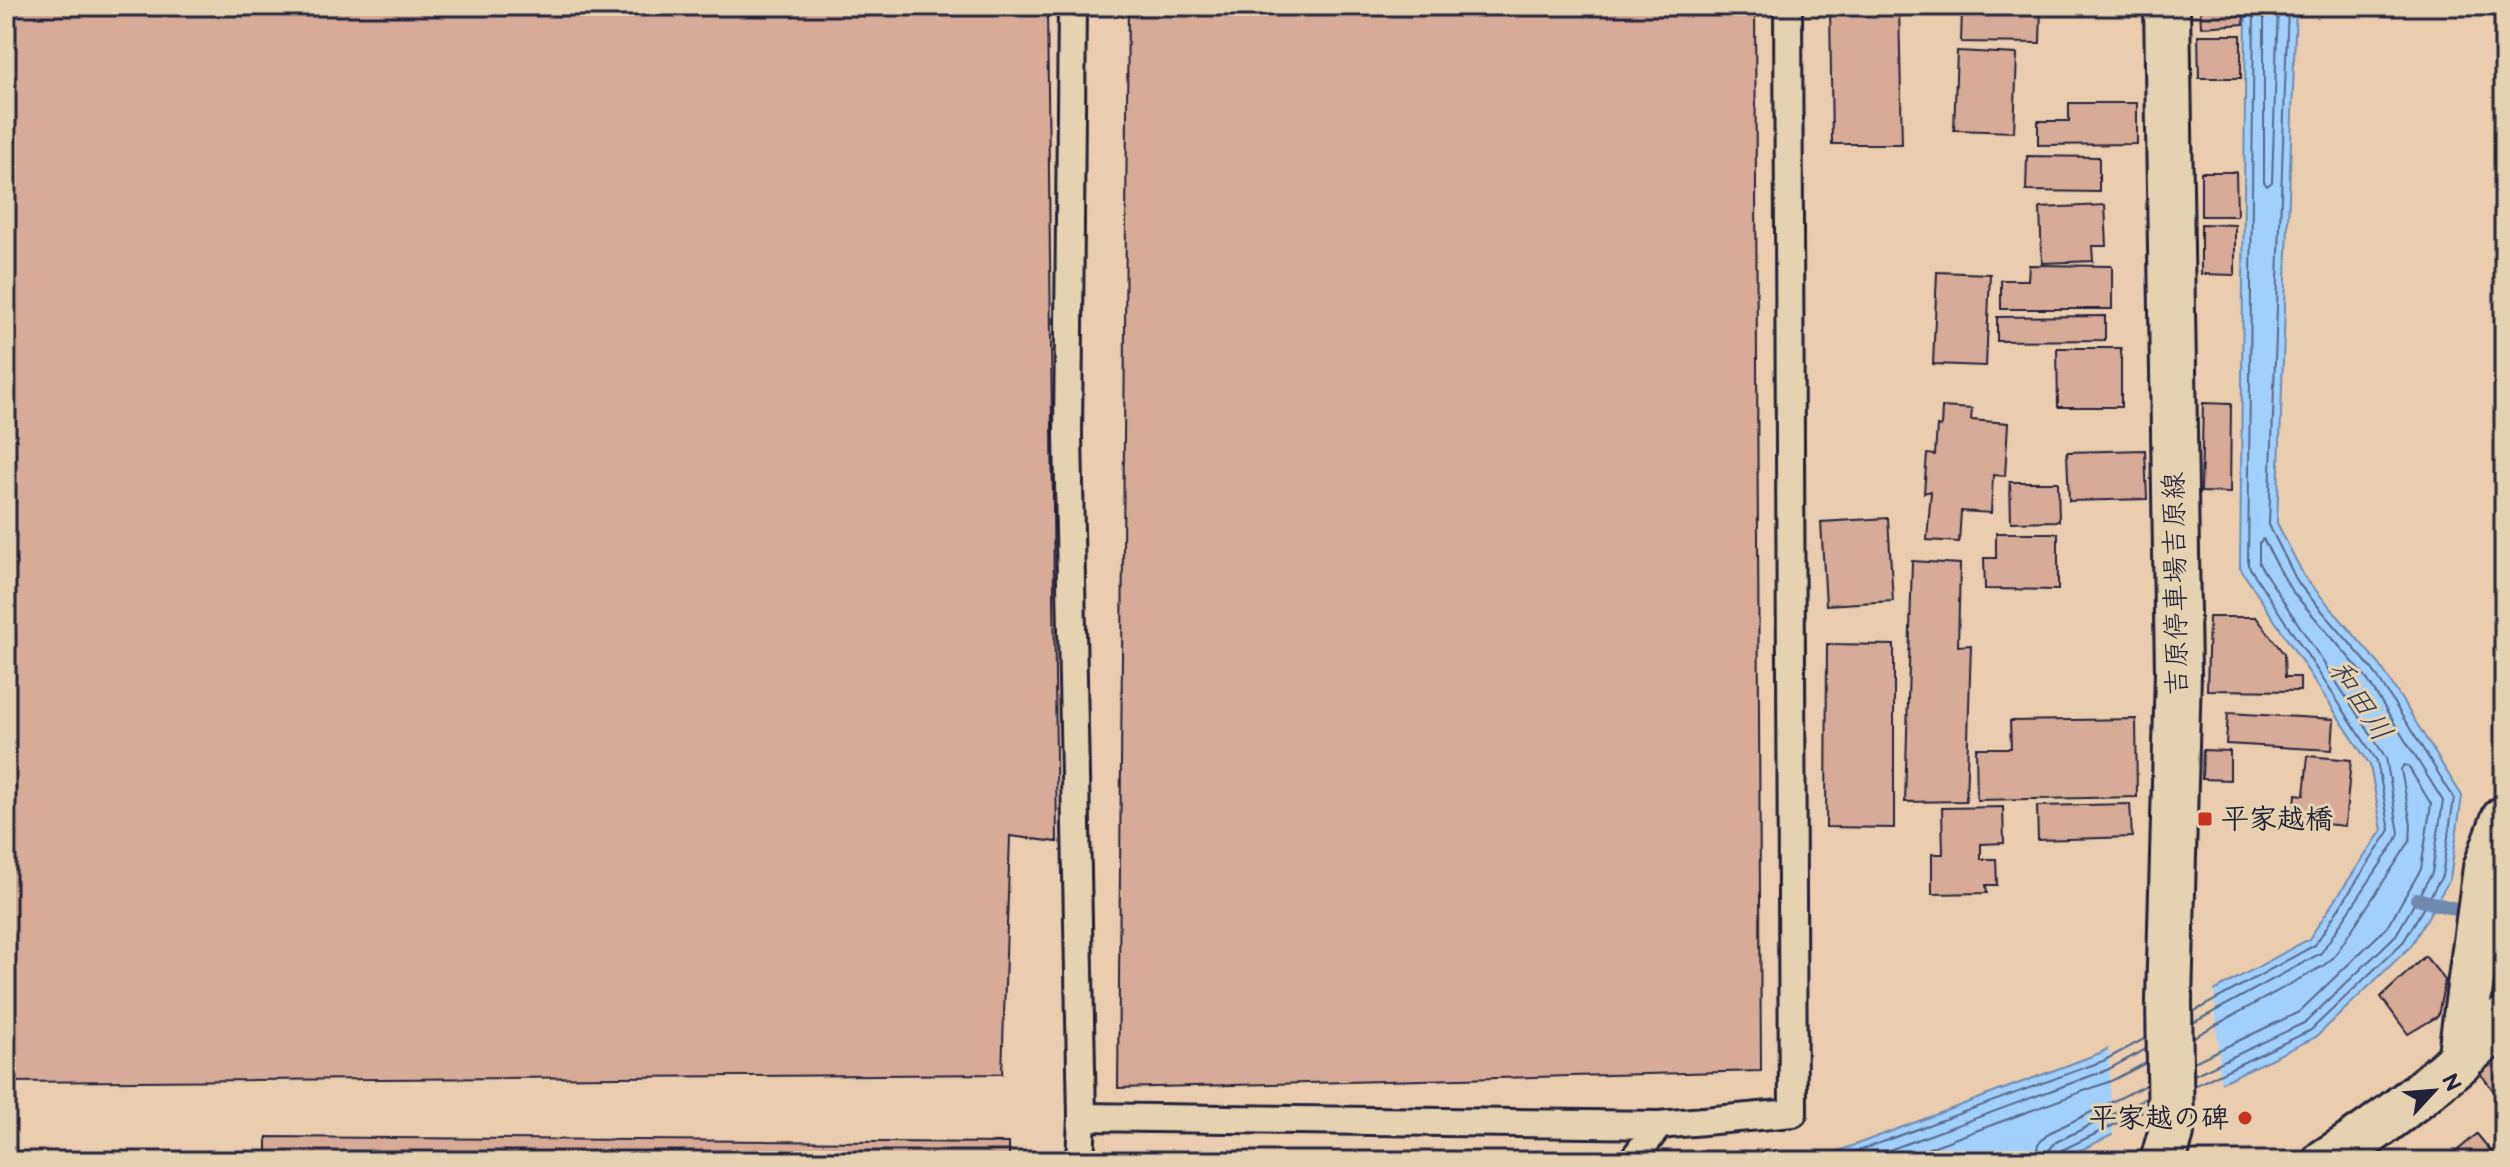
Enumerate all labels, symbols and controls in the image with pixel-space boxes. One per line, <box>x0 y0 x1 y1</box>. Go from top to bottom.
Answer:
street label: 吉原停車場吉原線 <box>2158 472 2194 696</box>
water label: 和田川 <box>2320 653 2400 749</box>
place label: 平家越橋 <box>2221 803 2333 836</box>
marker: 平家越橋 <box>2196 810 2214 828</box>
north arrow <box>2394 1051 2474 1131</box>
text: N <box>2435 1070 2466 1096</box>
place label: 平家越の碑 <box>2089 1102 2229 1135</box>
marker: 平家越の碑 <box>2236 1109 2254 1127</box>

